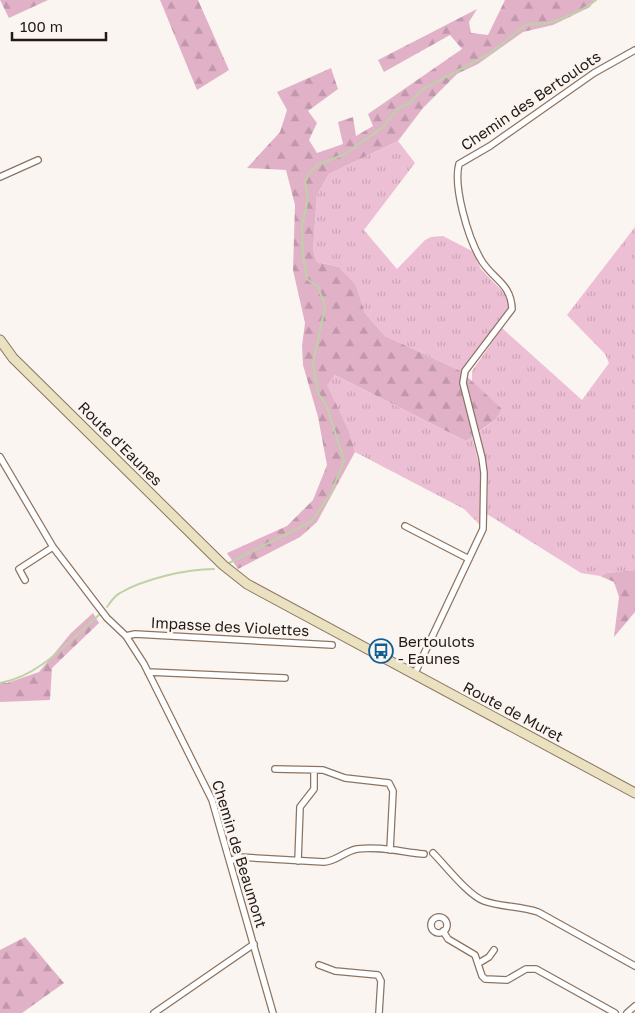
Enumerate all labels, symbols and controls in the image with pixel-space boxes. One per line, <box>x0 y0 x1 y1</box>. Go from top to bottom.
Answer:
scale bar <box>12 10 106 42</box>
text: 100 m <box>20 17 63 35</box>
street label: Chemin des Bertoulots <box>457 47 604 154</box>
street label: Route d'Eaunes <box>75 397 167 489</box>
street label: Impasse des Violettes <box>150 613 310 639</box>
place label: Bertoulots - Eaunes <box>398 632 475 667</box>
bus stop icon: Bertoulots - Eaunes <box>368 638 394 664</box>
street label: Route de Muret <box>460 677 567 745</box>
street label: Chemin de Beaumont <box>209 778 271 930</box>

